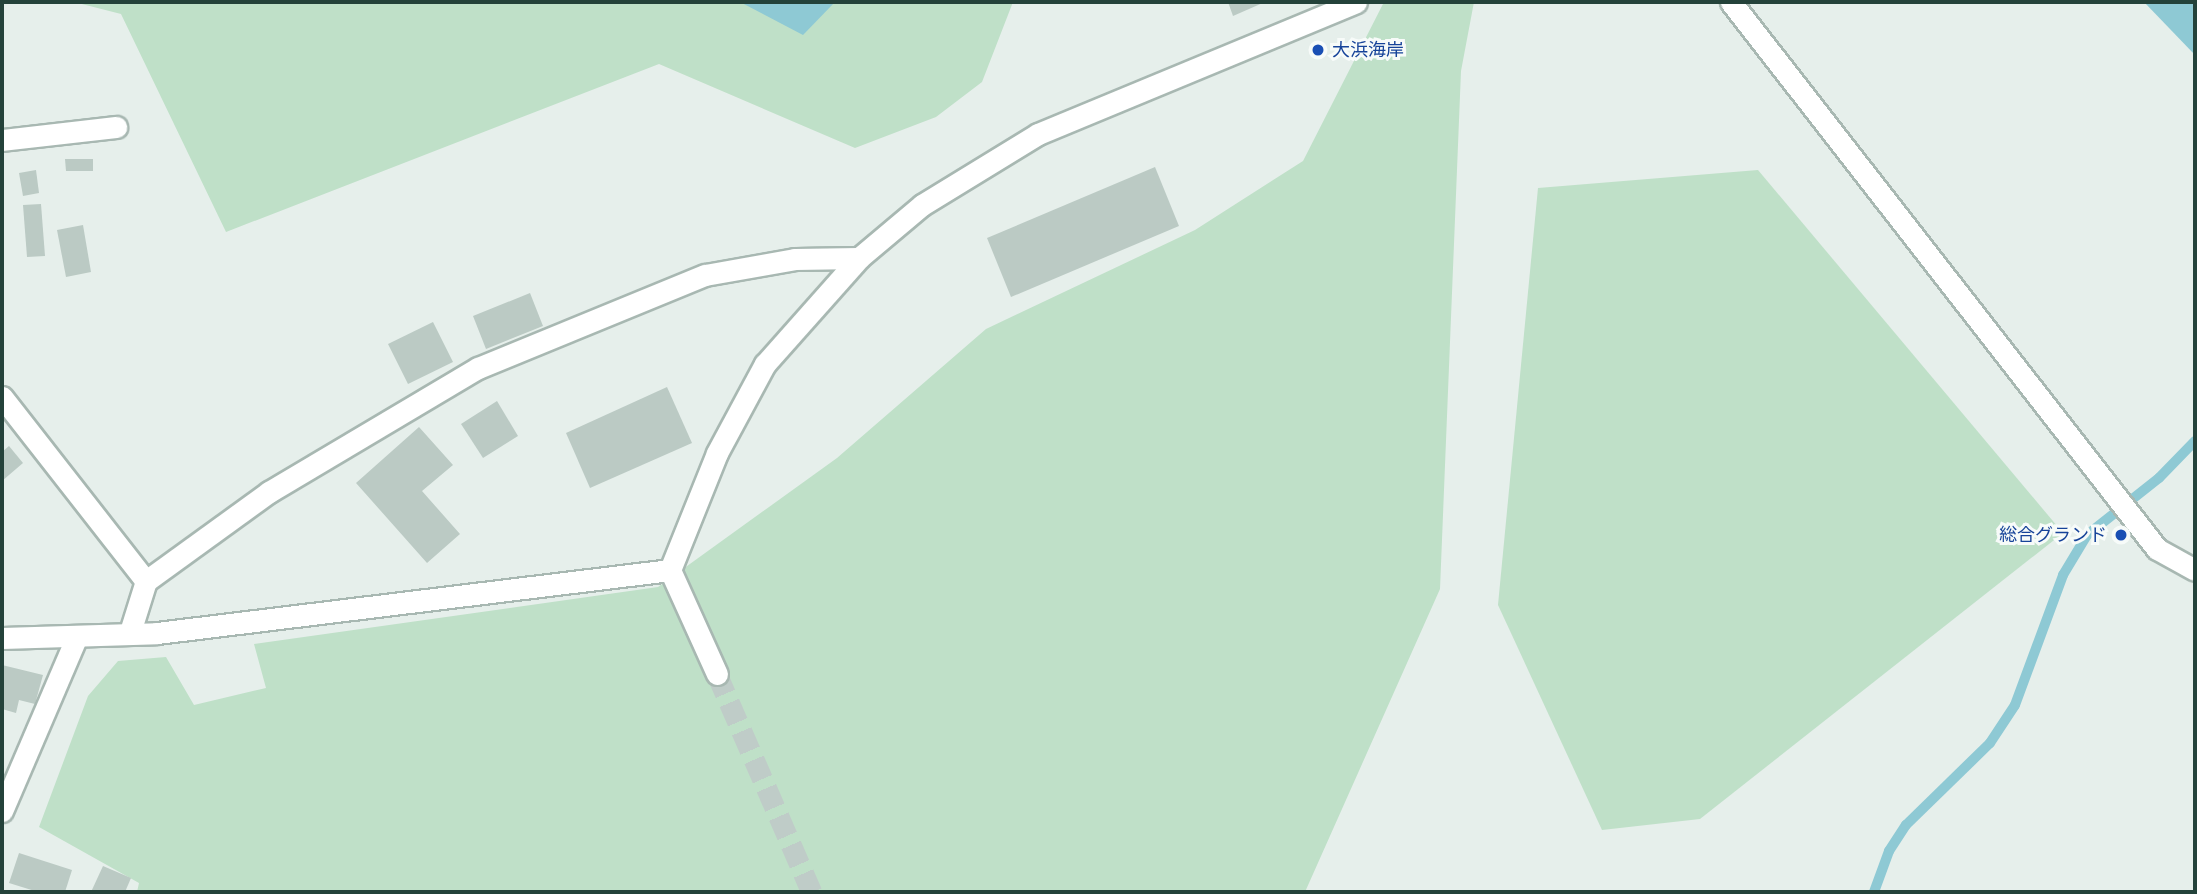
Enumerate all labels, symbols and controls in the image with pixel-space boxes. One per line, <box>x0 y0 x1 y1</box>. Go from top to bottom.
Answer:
place label: 大浜海岸 <box>1332 39 1404 61</box>
marker: 大浜海岸 <box>1310 42 1326 58</box>
place label: 総合グランド <box>1999 524 2107 546</box>
marker: 総合グランド <box>2113 527 2129 543</box>

